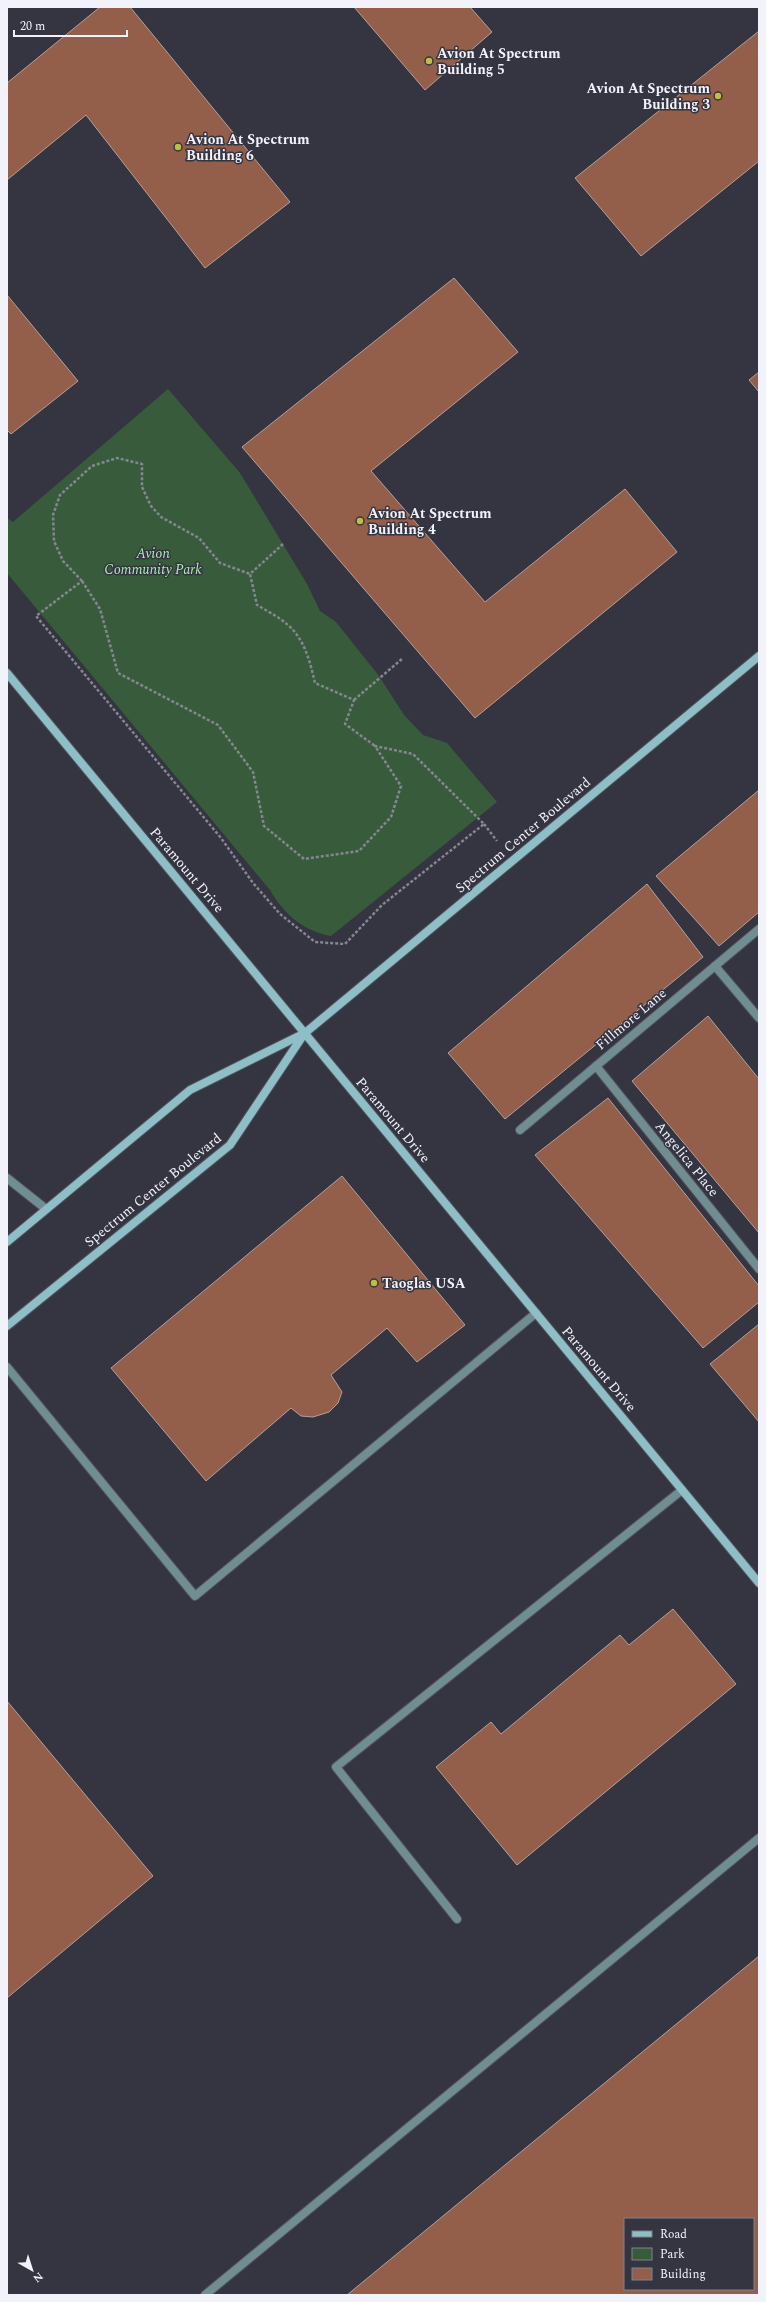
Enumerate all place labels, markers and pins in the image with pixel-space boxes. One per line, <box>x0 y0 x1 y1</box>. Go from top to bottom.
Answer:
place label: Avion At Spectrum Building 5 <box>437 43 561 80</box>
marker: Avion At Spectrum Building 5 <box>424 56 434 66</box>
place label: Avion At Spectrum Building 3 <box>586 78 710 115</box>
marker: Avion At Spectrum Building 3 <box>713 91 723 101</box>
place label: Avion At Spectrum Building 6 <box>186 129 310 166</box>
marker: Avion At Spectrum Building 6 <box>173 142 183 152</box>
place label: Avion At Spectrum Building 4 <box>368 503 492 540</box>
marker: Avion At Spectrum Building 4 <box>355 516 365 526</box>
place label: Taoglas USA <box>382 1273 466 1294</box>
marker: Taoglas USA <box>369 1278 379 1288</box>

